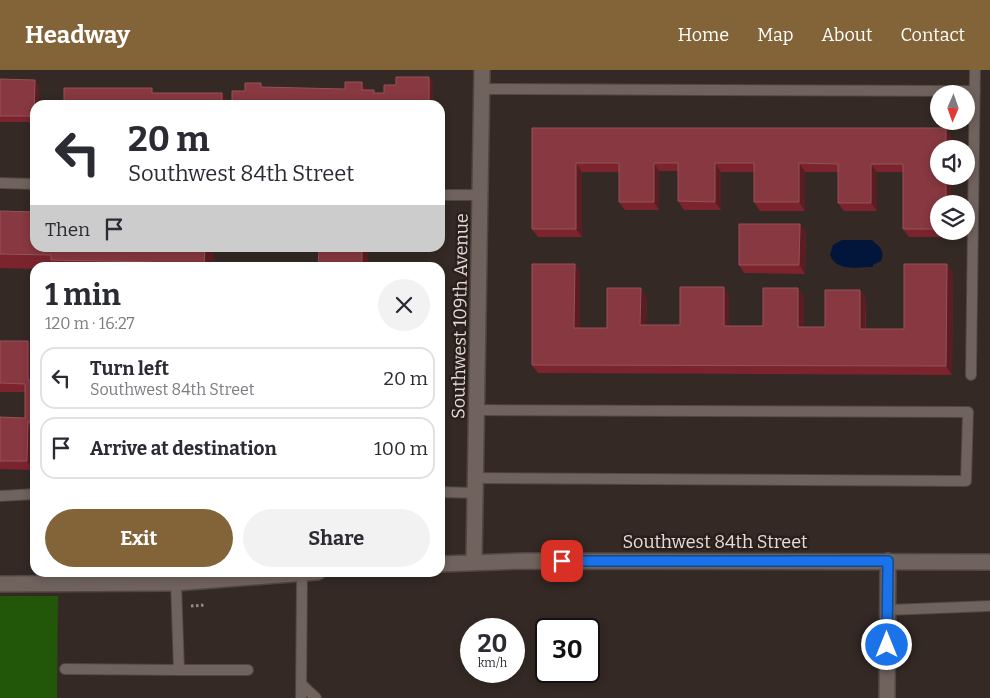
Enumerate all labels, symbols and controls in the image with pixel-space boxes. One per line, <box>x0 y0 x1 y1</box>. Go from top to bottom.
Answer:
text: Headway <box>25 21 130 49</box>
text: Home <box>678 24 729 46</box>
text: Map <box>757 24 793 46</box>
text: About <box>821 24 872 46</box>
text: Contact <box>900 24 965 46</box>
north arrow <box>930 85 975 130</box>
map controls <box>930 85 975 240</box>
text: 20 m <box>128 118 210 160</box>
icon: left <box>45 120 110 185</box>
button: sound <box>930 140 975 185</box>
text: Southwest 84th Street <box>128 160 354 187</box>
button: layers <box>930 195 975 240</box>
street label: Southwest 109th Avenue <box>447 213 473 419</box>
icon: arrive <box>100 215 128 243</box>
text: Then <box>45 218 90 241</box>
text: 1 min <box>45 277 121 313</box>
button: close <box>378 279 430 331</box>
text: 120 m · 16:27 <box>45 314 135 333</box>
text: Turn left <box>90 357 169 380</box>
icon: left <box>47 364 75 392</box>
text: 20 m <box>384 367 428 390</box>
text: Southwest 84th Street <box>90 380 255 399</box>
icon: arrive <box>47 434 75 462</box>
text: Arrive at destination <box>90 437 277 460</box>
text: 100 m <box>374 437 428 460</box>
button: Exit <box>45 509 233 567</box>
button: Share <box>243 509 430 567</box>
street label: Southwest 84th Street <box>622 531 808 553</box>
pin <box>541 540 583 582</box>
icon: arrive <box>548 547 576 575</box>
speed limit sign: 30 <box>535 618 600 683</box>
position arrow <box>860 618 912 670</box>
text: 20 <box>478 629 507 659</box>
text: km/h <box>478 656 507 670</box>

